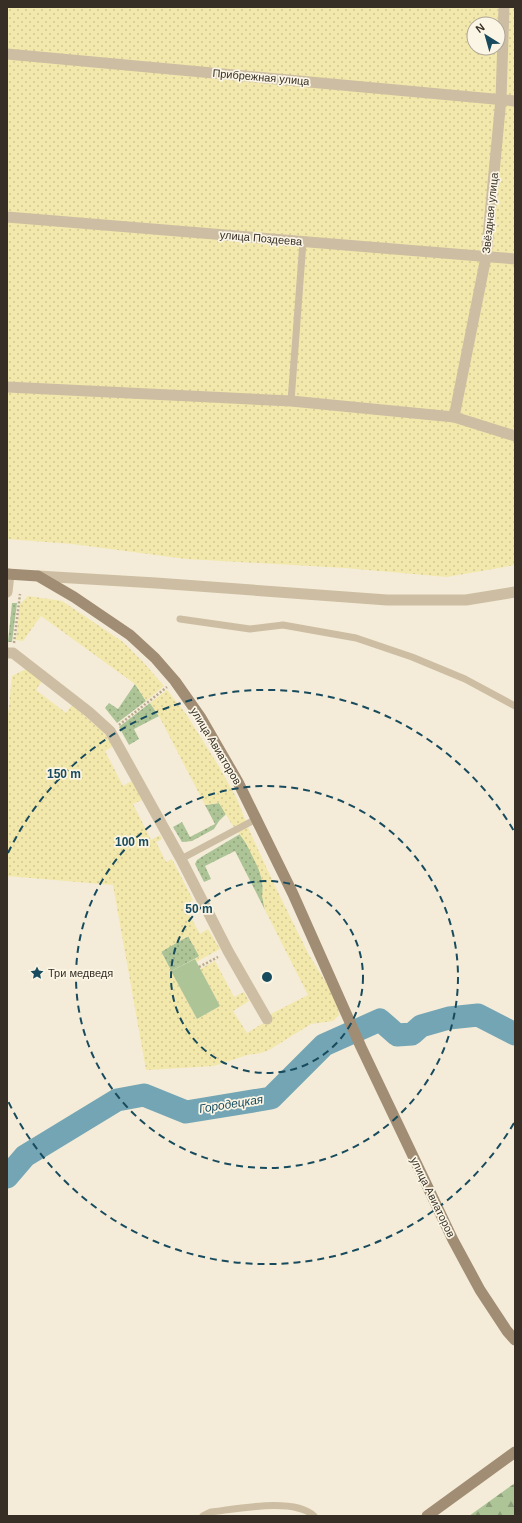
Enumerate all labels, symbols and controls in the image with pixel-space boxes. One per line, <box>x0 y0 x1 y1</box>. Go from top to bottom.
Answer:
north arrow <box>466 16 506 56</box>
text: N <box>473 21 487 35</box>
street label: Прибрежная улица <box>212 67 311 87</box>
street label: Звёздная улица <box>480 171 500 254</box>
street label: улица Поздеева <box>219 228 303 248</box>
street label: улица Авиаторов <box>188 705 244 787</box>
text: 150 m <box>47 767 81 781</box>
text: 100 m <box>115 835 149 849</box>
text: 50 m <box>185 902 213 916</box>
place icon: Три медведя <box>29 965 45 981</box>
place label: Три медведя <box>48 967 113 979</box>
centre of rings <box>260 970 274 984</box>
water label: Городецкая <box>198 1092 265 1116</box>
street label: улица Авиаторов <box>408 1155 458 1239</box>

